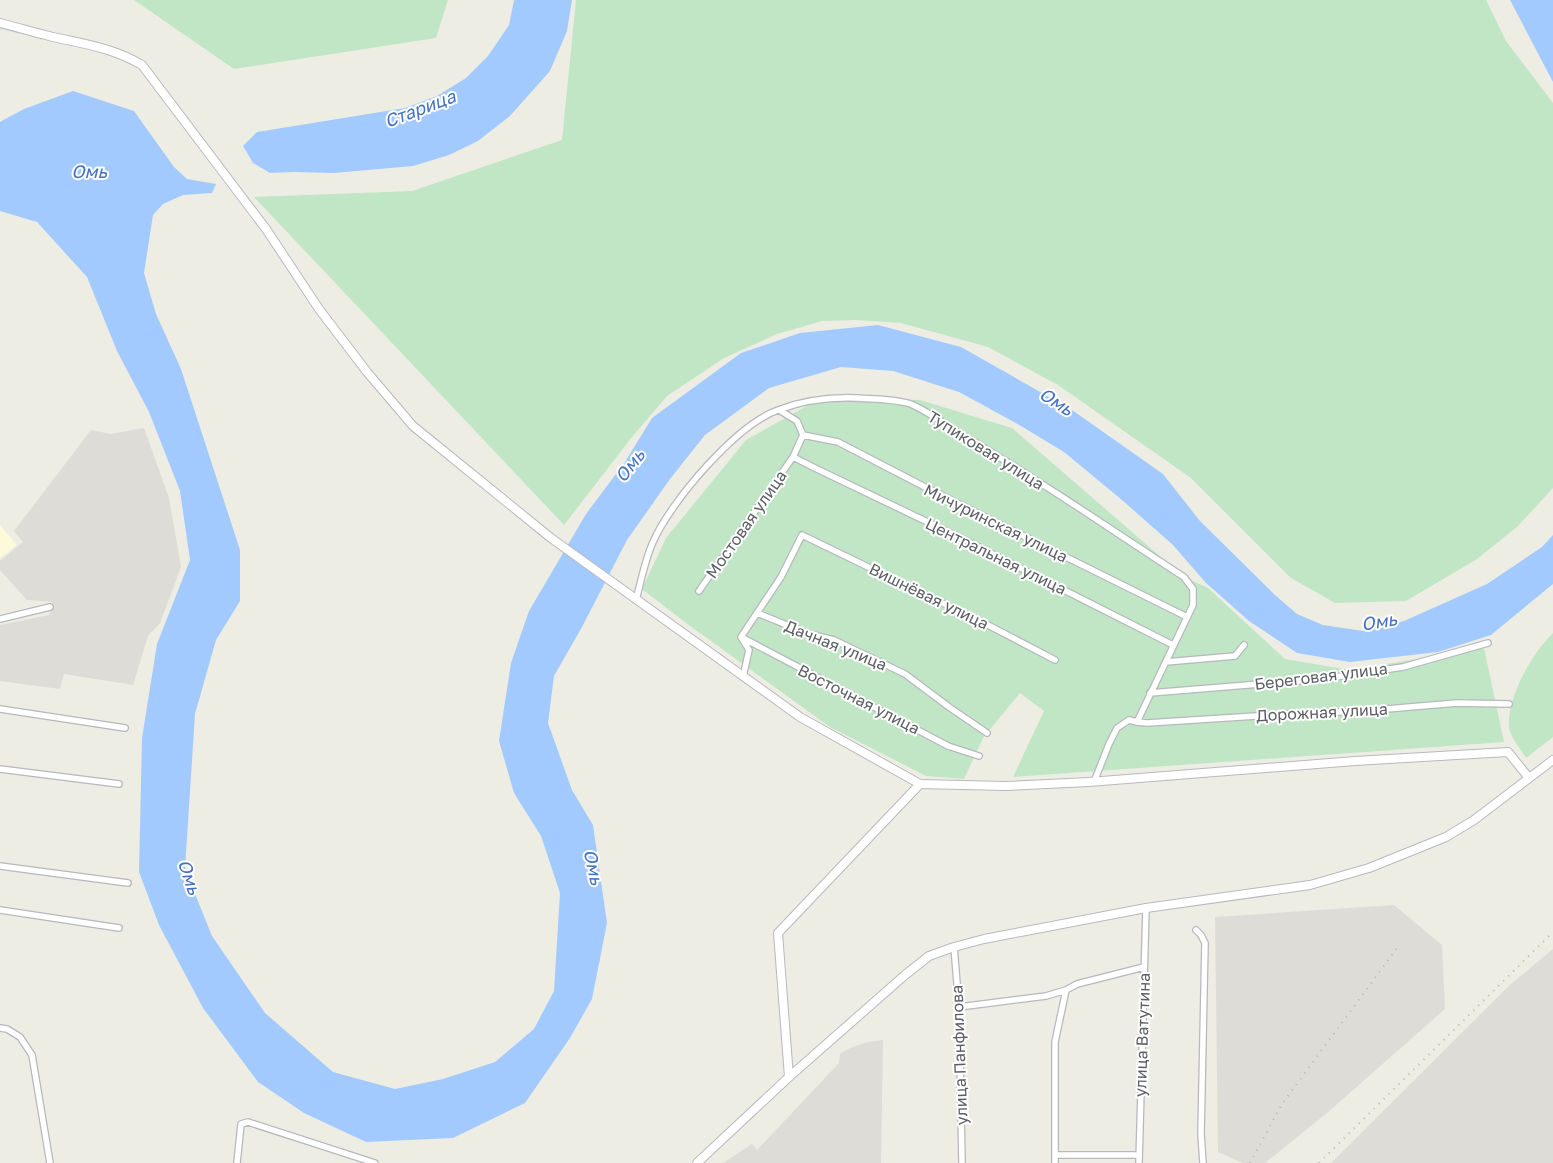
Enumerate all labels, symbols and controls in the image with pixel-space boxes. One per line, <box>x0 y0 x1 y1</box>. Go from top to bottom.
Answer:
water label: Старица <box>381 84 459 132</box>
water label: Омь <box>71 160 107 182</box>
water label: Омь <box>1036 382 1078 420</box>
street label: Тупиковая улица <box>924 406 1048 494</box>
water label: Омь <box>610 444 649 486</box>
street label: Мостовая улица <box>701 466 791 582</box>
street label: Мичуринская улица <box>921 479 1071 567</box>
street label: Центральная улица <box>922 513 1070 599</box>
street label: Вишнёвая улица <box>866 558 992 634</box>
water label: Омь <box>1359 607 1399 635</box>
street label: Дачная улица <box>782 615 890 675</box>
street label: Береговая улица <box>1253 658 1389 694</box>
street label: Восточная улица <box>795 660 923 738</box>
street label: Дорожная улица <box>1256 699 1388 725</box>
water label: Омь <box>580 847 609 887</box>
water label: Омь <box>174 856 206 898</box>
street label: улица Ватутина <box>1130 973 1154 1097</box>
street label: улица Панфилова <box>947 985 971 1125</box>

